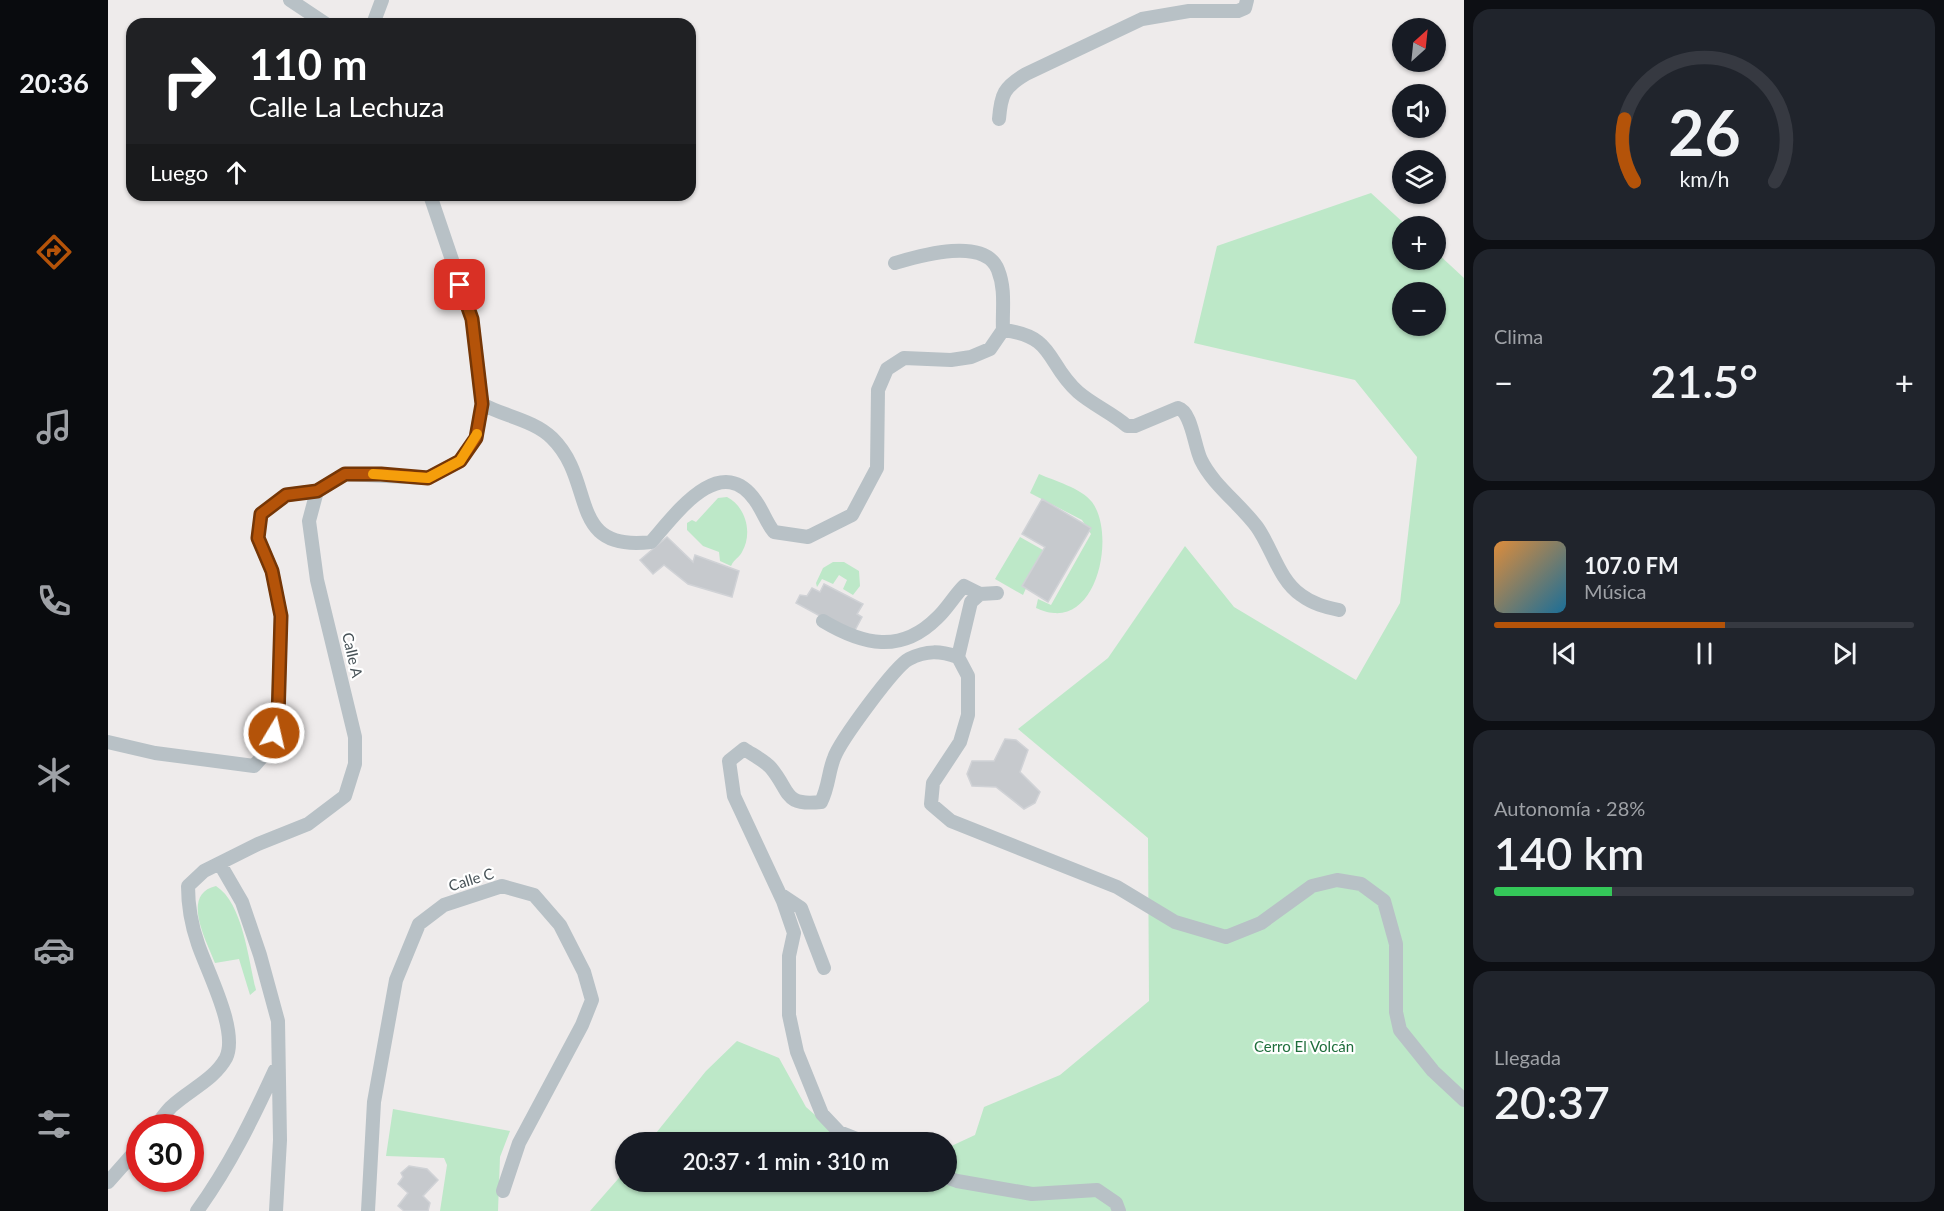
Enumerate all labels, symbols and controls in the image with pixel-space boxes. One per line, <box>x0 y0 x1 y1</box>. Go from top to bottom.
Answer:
north arrow <box>1392 18 1446 72</box>
map controls <box>1392 18 1446 336</box>
text: 110 m <box>249 39 367 89</box>
icon: right <box>150 42 228 120</box>
text: 20:36 <box>19 66 89 99</box>
button: sound <box>1392 84 1446 138</box>
text: Calle La Lechuza <box>249 90 444 123</box>
text: 26 <box>1668 94 1740 169</box>
button: layers <box>1392 150 1446 204</box>
icon: ahead <box>220 156 253 189</box>
text: Luego <box>150 159 208 186</box>
text: km/h <box>1679 166 1729 192</box>
button: + <box>1392 216 1446 270</box>
icon: directions <box>33 231 75 273</box>
pin <box>434 259 485 310</box>
icon: arrive <box>443 268 476 301</box>
button: − <box>1392 282 1446 336</box>
text: Clima <box>1494 324 1543 348</box>
text: 21.5° <box>1650 354 1758 408</box>
text: − <box>1494 362 1513 402</box>
text: + <box>1895 362 1914 402</box>
icon: music <box>33 406 75 448</box>
text: 107.0 FM <box>1584 552 1679 579</box>
text: Música <box>1584 579 1647 603</box>
icon: phone <box>33 580 75 622</box>
street label: Calle A <box>339 631 367 680</box>
icon: previous <box>1548 637 1581 670</box>
icon: pause <box>1688 637 1721 670</box>
icon: next <box>1828 637 1861 670</box>
position arrow <box>242 701 306 765</box>
icon: climate <box>33 754 75 796</box>
text: Autonomía · 28% <box>1494 796 1645 820</box>
text: 140 km <box>1494 826 1644 880</box>
street label: Calle C <box>446 864 496 894</box>
icon: car <box>33 929 75 971</box>
park label: Cerro El Volcán <box>1254 1037 1354 1055</box>
text: Llegada <box>1494 1045 1561 1069</box>
text: 20:37 <box>1494 1075 1610 1129</box>
icon: filters <box>33 1103 75 1145</box>
speed limit sign: 30 <box>126 1114 204 1192</box>
text: 20:37 · 1 min · 310 m <box>683 1148 889 1175</box>

